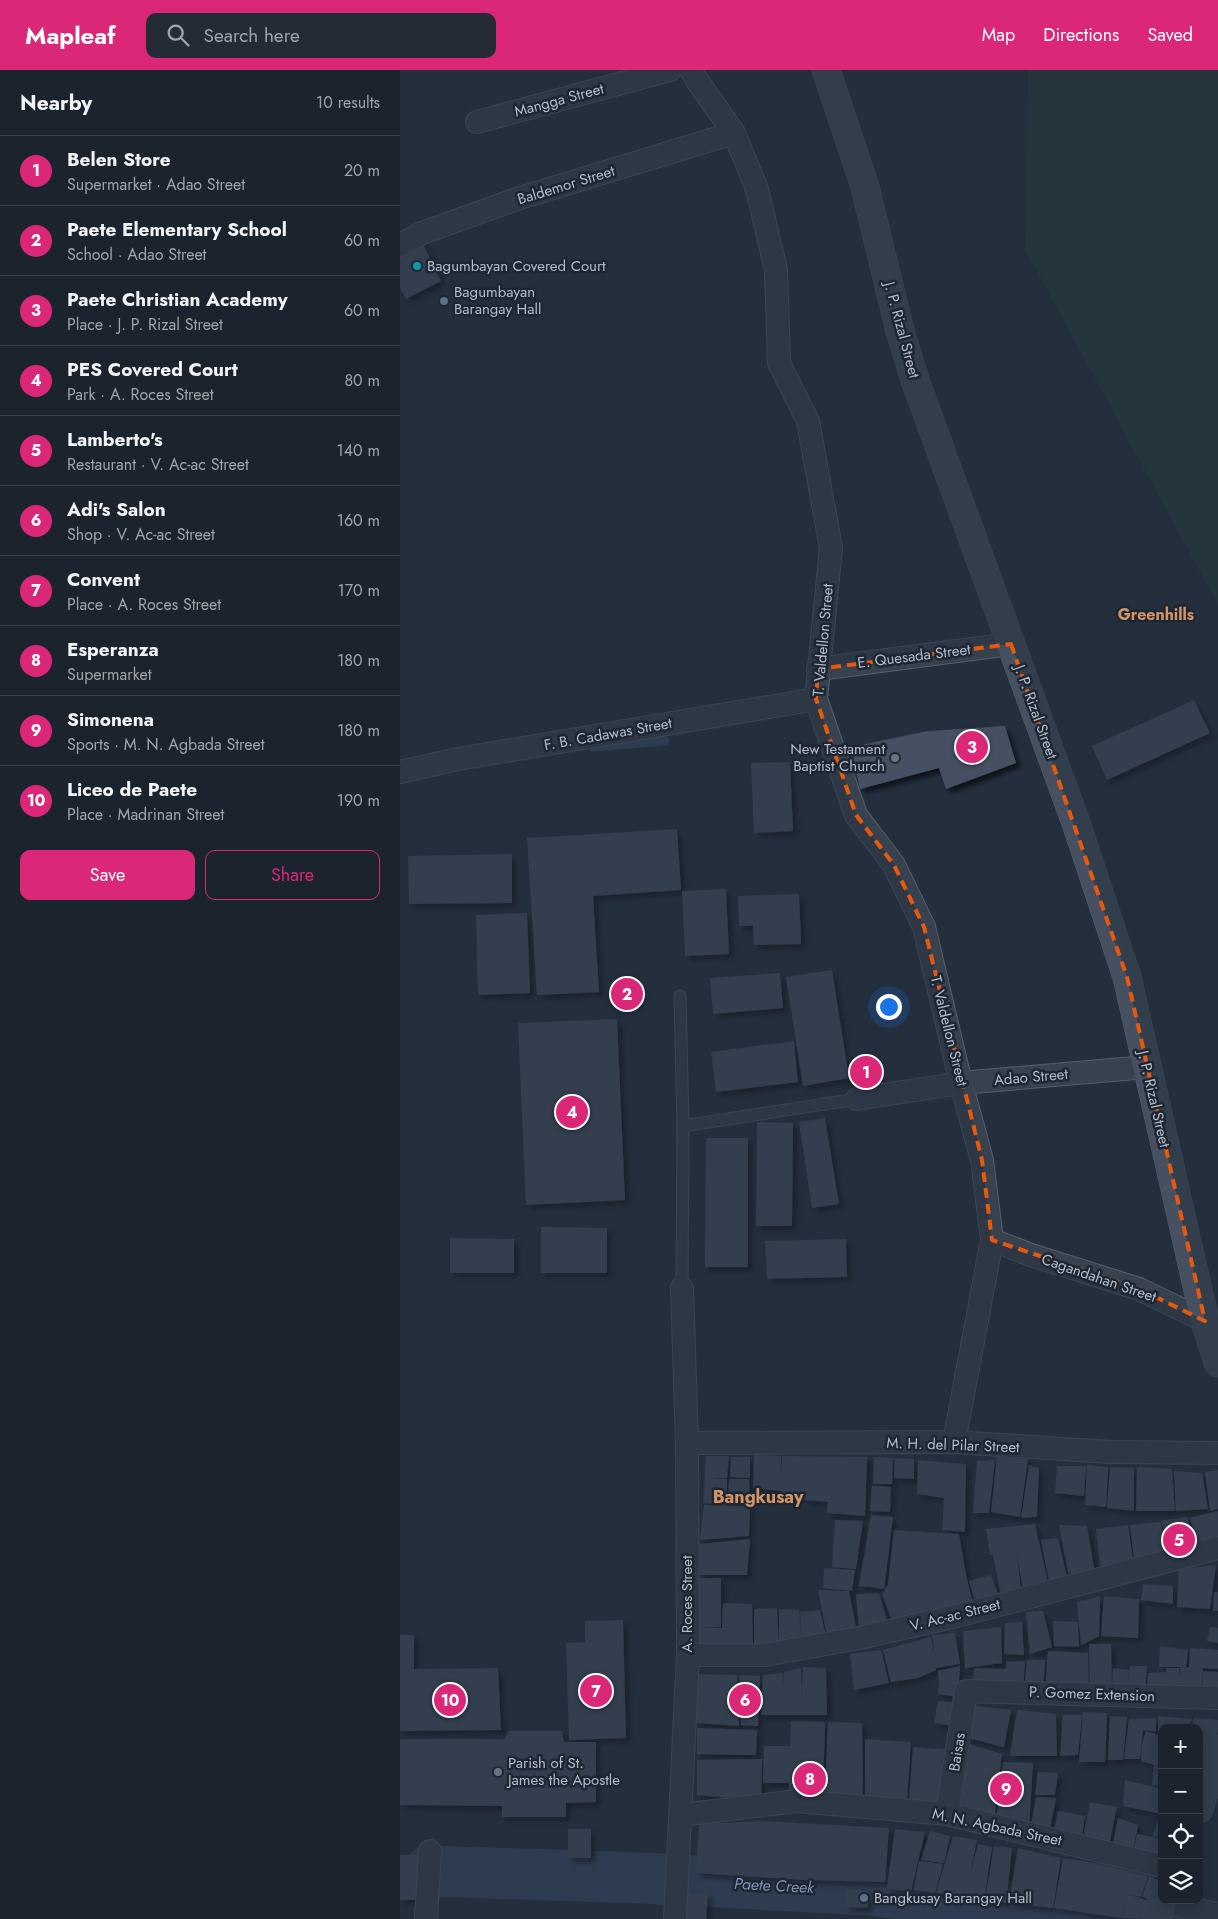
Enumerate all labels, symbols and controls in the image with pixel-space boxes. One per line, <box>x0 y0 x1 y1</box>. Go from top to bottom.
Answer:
search box <box>146 13 496 58</box>
text: Mapleaf <box>25 18 116 53</box>
icon: search <box>164 21 192 49</box>
text: Search here <box>204 22 300 49</box>
text: Map <box>982 22 1015 48</box>
text: Directions <box>1043 22 1119 48</box>
text: Saved <box>1147 22 1193 48</box>
street label: Mangga Street <box>512 77 607 123</box>
text: Nearby <box>20 88 92 118</box>
text: 10 results <box>316 91 380 114</box>
text: Belen Store <box>67 146 171 173</box>
text: 1 <box>32 159 40 182</box>
text: 20 m <box>344 159 380 182</box>
street label: Baldemor Street <box>515 160 618 210</box>
text: Supermarket · Adao Street <box>67 173 245 196</box>
text: Paete Elementary School <box>67 216 287 243</box>
text: 2 <box>31 229 41 252</box>
text: 60 m <box>344 229 380 252</box>
text: School · Adao Street <box>67 243 206 266</box>
place label: Bagumbayan Covered Court <box>427 255 606 277</box>
marker: Bagumbayan Covered Court <box>411 260 423 272</box>
street label: J. P. Rizal Street <box>878 277 926 381</box>
place label: Bagumbayan Barangay Hall <box>454 281 541 320</box>
text: Paete Christian Academy <box>67 286 288 313</box>
marker: Bagumbayan Barangay Hall <box>438 295 450 307</box>
text: 3 <box>31 299 41 322</box>
text: 60 m <box>344 299 380 322</box>
text: Place · J. P. Rizal Street <box>67 313 223 336</box>
text: PES Covered Court <box>67 356 238 383</box>
text: 4 <box>30 369 42 392</box>
text: 80 m <box>344 369 380 392</box>
text: Park · A. Roces Street <box>67 383 214 406</box>
text: Lamberto's <box>67 426 163 453</box>
text: 5 <box>31 439 41 462</box>
text: 140 m <box>337 439 380 462</box>
text: Restaurant · V. Ac-ac Street <box>67 453 249 476</box>
text: Adi's Salon <box>67 496 166 523</box>
text: 6 <box>31 509 41 532</box>
text: 160 m <box>337 509 380 532</box>
text: Shop · V. Ac-ac Street <box>67 523 215 546</box>
text: Convent <box>67 566 140 593</box>
text: 7 <box>31 579 41 602</box>
text: 170 m <box>338 579 380 602</box>
street label: T. Valdellon Street <box>807 582 839 697</box>
text: Place · A. Roces Street <box>67 593 221 616</box>
district label: Greenhills <box>1118 603 1194 626</box>
text: Esperanza <box>67 636 159 663</box>
street label: E. Quesada Street <box>856 638 972 674</box>
text: 8 <box>31 649 41 672</box>
text: 180 m <box>337 649 380 672</box>
street label: J. P. Rizal Street <box>1008 660 1063 763</box>
text: Supermarket <box>67 663 152 686</box>
text: Simonena <box>67 706 154 733</box>
street label: F. B. Cadawas Street <box>542 712 674 756</box>
text: 9 <box>31 719 41 742</box>
text: 180 m <box>337 719 380 742</box>
pin: 3 <box>956 728 988 766</box>
text: Sports · M. N. Agbada Street <box>67 733 265 756</box>
place label: New Testament Baptist Church <box>790 738 885 777</box>
marker: New Testament Baptist Church <box>889 752 901 764</box>
text: Liceo de Paete <box>67 776 197 803</box>
text: 10 <box>27 789 45 812</box>
text: 190 m <box>337 789 380 812</box>
text: Place · Madrinan Street <box>67 803 224 826</box>
button: Save <box>20 850 195 900</box>
button: Share <box>205 850 380 900</box>
street label: T. Valdellon Street <box>925 973 973 1089</box>
pin: 2 <box>611 975 643 1013</box>
your location <box>876 994 902 1020</box>
street label: J. P. Rizal Street <box>1132 1046 1176 1150</box>
pin: 1 <box>850 1053 882 1091</box>
street label: Adao Street <box>993 1063 1069 1091</box>
pin: 4 <box>556 1093 588 1131</box>
street label: Cagandahan Street <box>1039 1248 1160 1308</box>
street label: M. H. del Pilar Street <box>886 1432 1020 1458</box>
district label: Bangkusay <box>713 1484 804 1510</box>
pin: 5 <box>1163 1521 1195 1559</box>
street label: A. Roces Street <box>676 1555 698 1653</box>
street label: V. Ac-ac Street <box>908 1593 1003 1637</box>
pin: 7 <box>580 1672 612 1710</box>
pin: 10 <box>434 1681 466 1719</box>
pin: 6 <box>729 1681 761 1719</box>
street label: P. Gomez Extension <box>1028 1681 1156 1707</box>
map controls <box>1158 1724 1203 1904</box>
button: + <box>1158 1724 1203 1769</box>
street label: Baisas <box>943 1731 971 1773</box>
place label: Parish of St. James the Apostle <box>506 1752 620 1791</box>
pin: 8 <box>794 1760 826 1798</box>
marker: Parish of St. James the Apostle <box>492 1766 504 1778</box>
button: − <box>1158 1769 1203 1814</box>
pin: 9 <box>990 1770 1022 1808</box>
street label: M. N. Agbada Street <box>930 1803 1064 1852</box>
button: locate <box>1158 1814 1203 1859</box>
button: layers <box>1158 1859 1203 1904</box>
water label: Paete Creek <box>733 1872 816 1899</box>
place label: Bangkusay Barangay Hall <box>874 1887 1032 1909</box>
marker: Bangkusay Barangay Hall <box>858 1892 870 1904</box>

